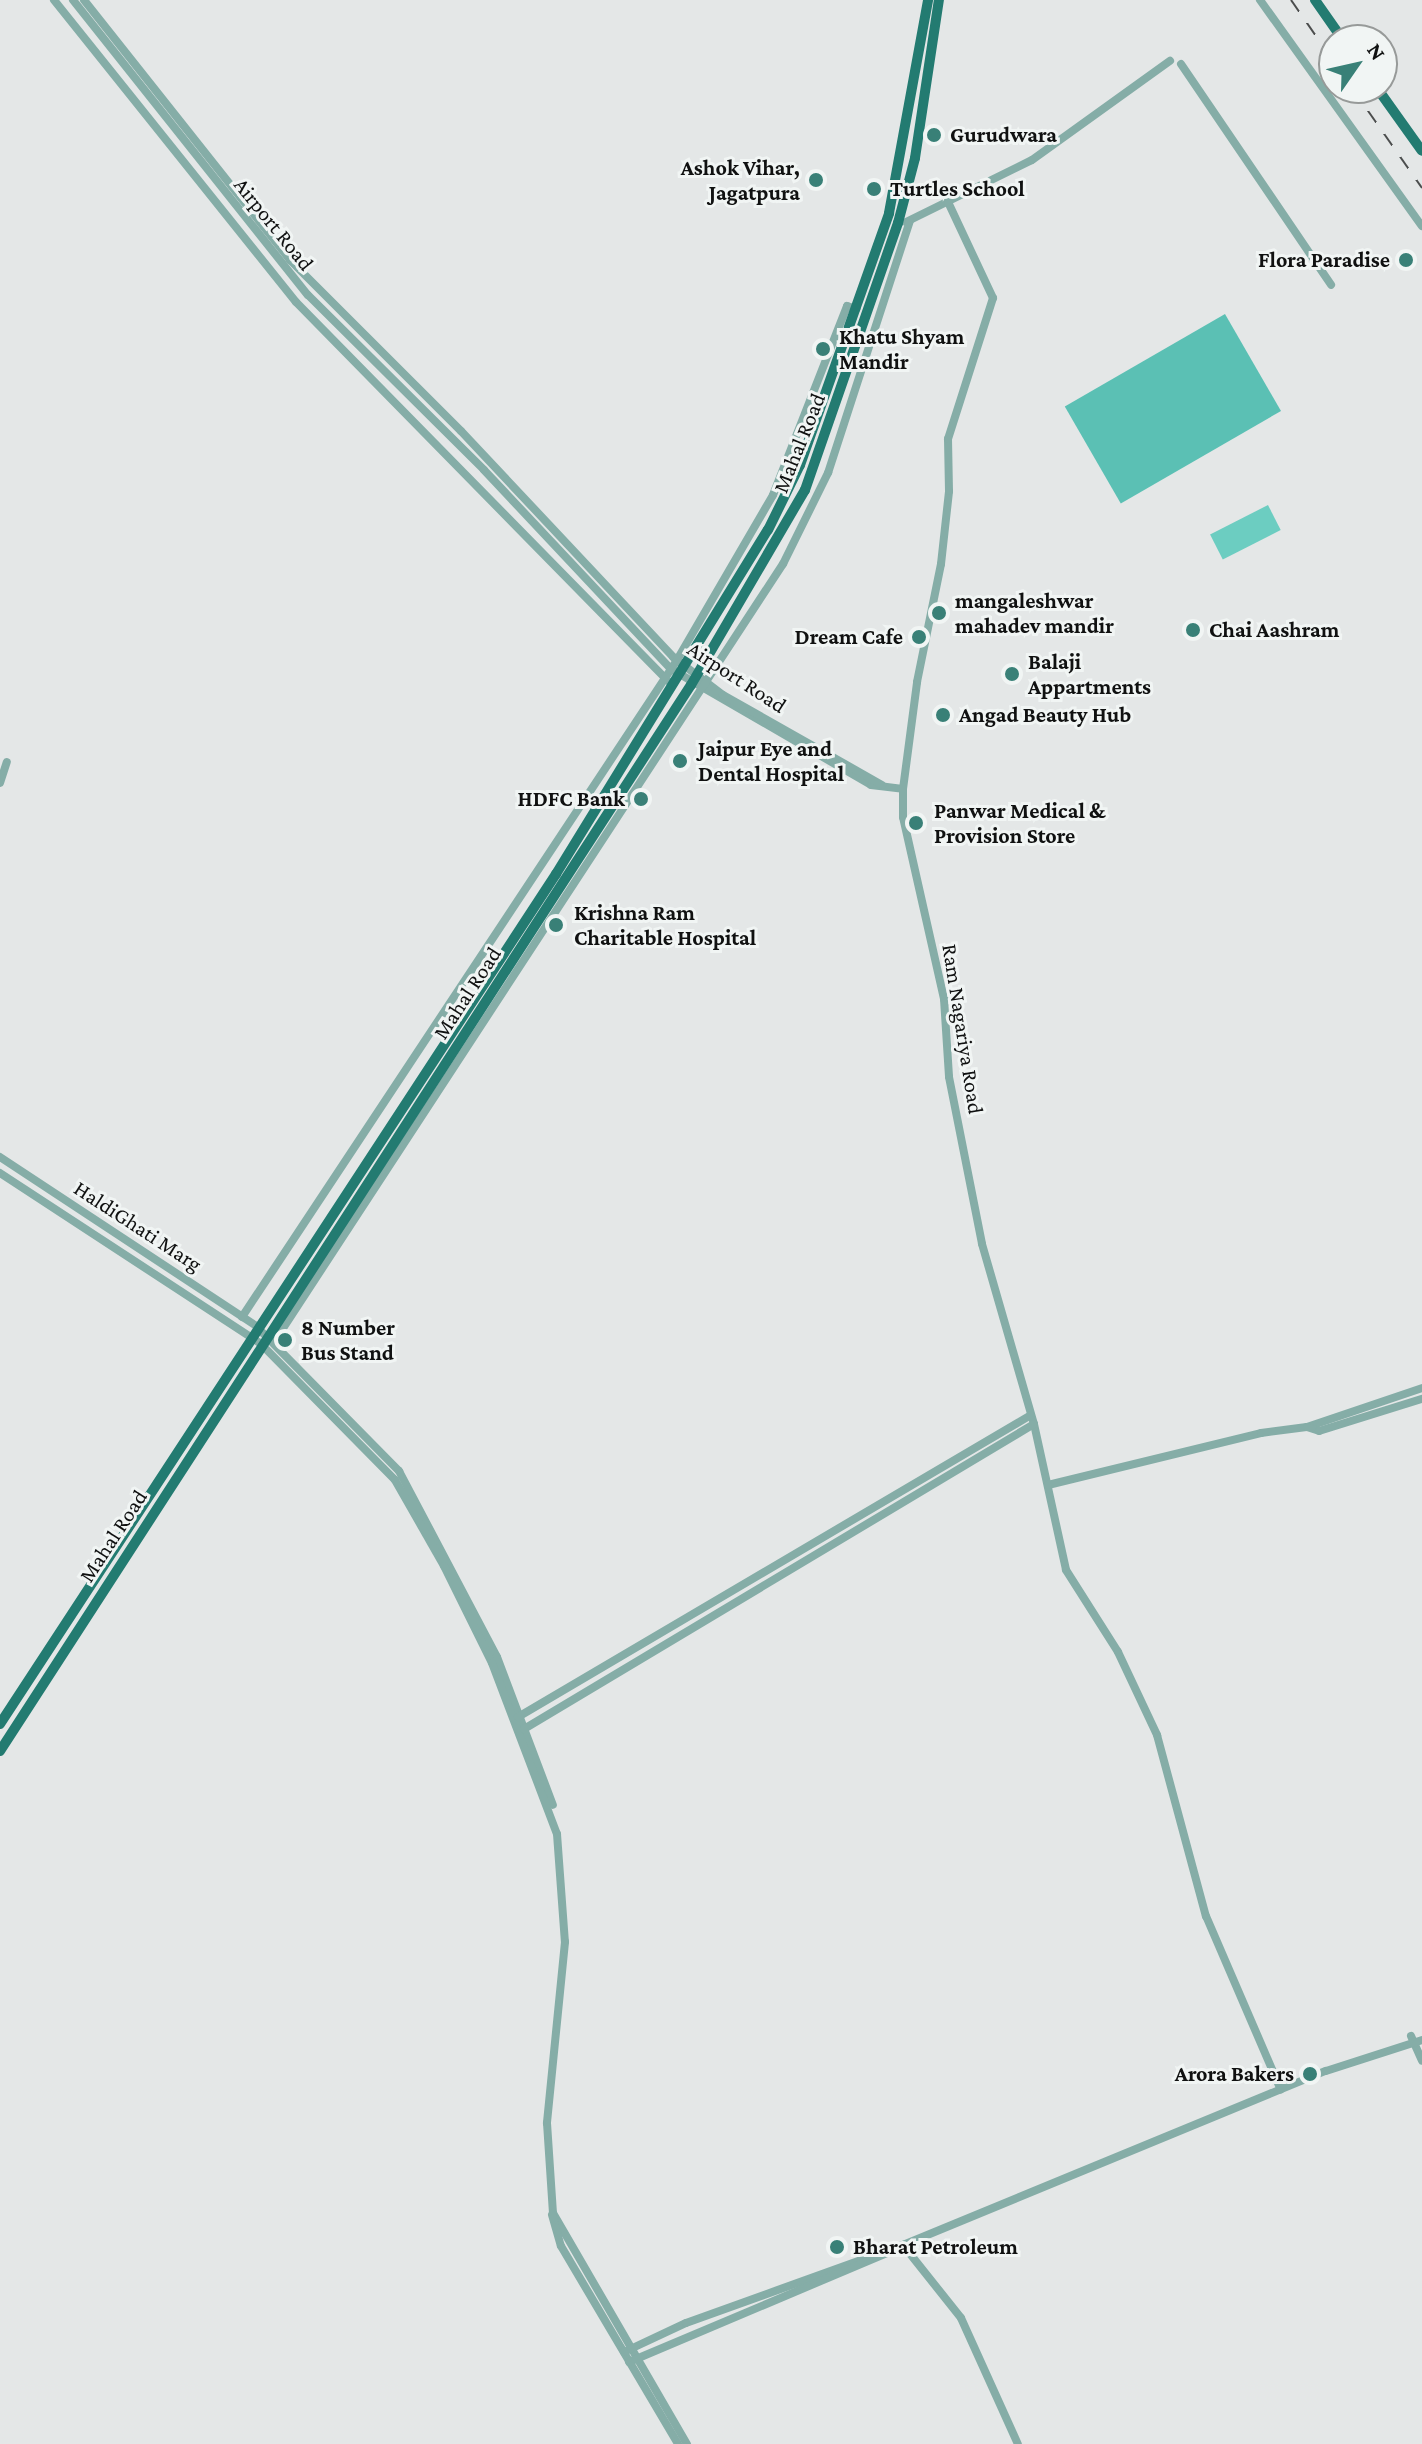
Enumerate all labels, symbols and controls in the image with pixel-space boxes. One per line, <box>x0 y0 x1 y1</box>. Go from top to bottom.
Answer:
north arrow <box>1318 24 1398 104</box>
text: N <box>1362 38 1391 65</box>
place label: Gurudwara <box>950 122 1057 148</box>
marker: Gurudwara <box>925 126 943 144</box>
place label: Ashok Vihar, Jagatpura <box>681 154 800 206</box>
marker: Ashok Vihar, Jagatpura <box>807 171 825 189</box>
street label: Airport Road <box>228 172 320 276</box>
place label: Turtles School <box>890 176 1025 202</box>
marker: Turtles School <box>865 180 883 198</box>
place label: Flora Paradise <box>1258 247 1390 273</box>
marker: Flora Paradise <box>1397 251 1415 269</box>
place label: Khatu Shyam Mandir <box>839 323 964 374</box>
marker: Khatu Shyam Mandir <box>814 340 832 358</box>
street label: Mahal Road <box>767 389 831 497</box>
place label: mangaleshwar mahadev mandir <box>955 587 1114 638</box>
marker: mangaleshwar mahadev mandir <box>930 604 948 622</box>
place label: Chai Aashram <box>1209 617 1339 643</box>
marker: Chai Aashram <box>1184 621 1202 639</box>
place label: Dream Cafe <box>795 624 903 650</box>
marker: Dream Cafe <box>910 628 928 646</box>
street label: Airport Road <box>683 635 791 719</box>
place label: Balaji Appartments <box>1028 648 1151 700</box>
marker: Balaji Appartments <box>1003 665 1021 683</box>
place label: Angad Beauty Hub <box>959 702 1131 728</box>
marker: Angad Beauty Hub <box>934 706 952 724</box>
place label: Jaipur Eye and Dental Hospital <box>698 735 844 786</box>
marker: Jaipur Eye and Dental Hospital <box>669 750 691 772</box>
place label: HDFC Bank <box>518 786 625 812</box>
marker: HDFC Bank <box>632 790 650 808</box>
place label: Panwar Medical & Provision Store <box>934 797 1106 848</box>
marker: Panwar Medical & Provision Store <box>905 812 927 834</box>
place label: Krishna Ram Charitable Hospital <box>574 899 756 950</box>
marker: Krishna Ram Charitable Hospital <box>545 914 567 936</box>
street label: Mahal Road <box>427 942 507 1044</box>
street label: Ram Nagariya Road <box>937 942 989 1116</box>
street label: HaldiGhati Marg <box>69 1175 207 1277</box>
place label: 8 Number Bus Stand <box>301 1314 395 1366</box>
marker: 8 Number Bus Stand <box>276 1331 294 1349</box>
street label: Mahal Road <box>73 1485 153 1587</box>
place label: Arora Bakers <box>1175 2061 1294 2087</box>
marker: Arora Bakers <box>1301 2065 1319 2083</box>
place label: Bharat Petroleum <box>853 2234 1018 2260</box>
marker: Bharat Petroleum <box>828 2238 846 2256</box>

